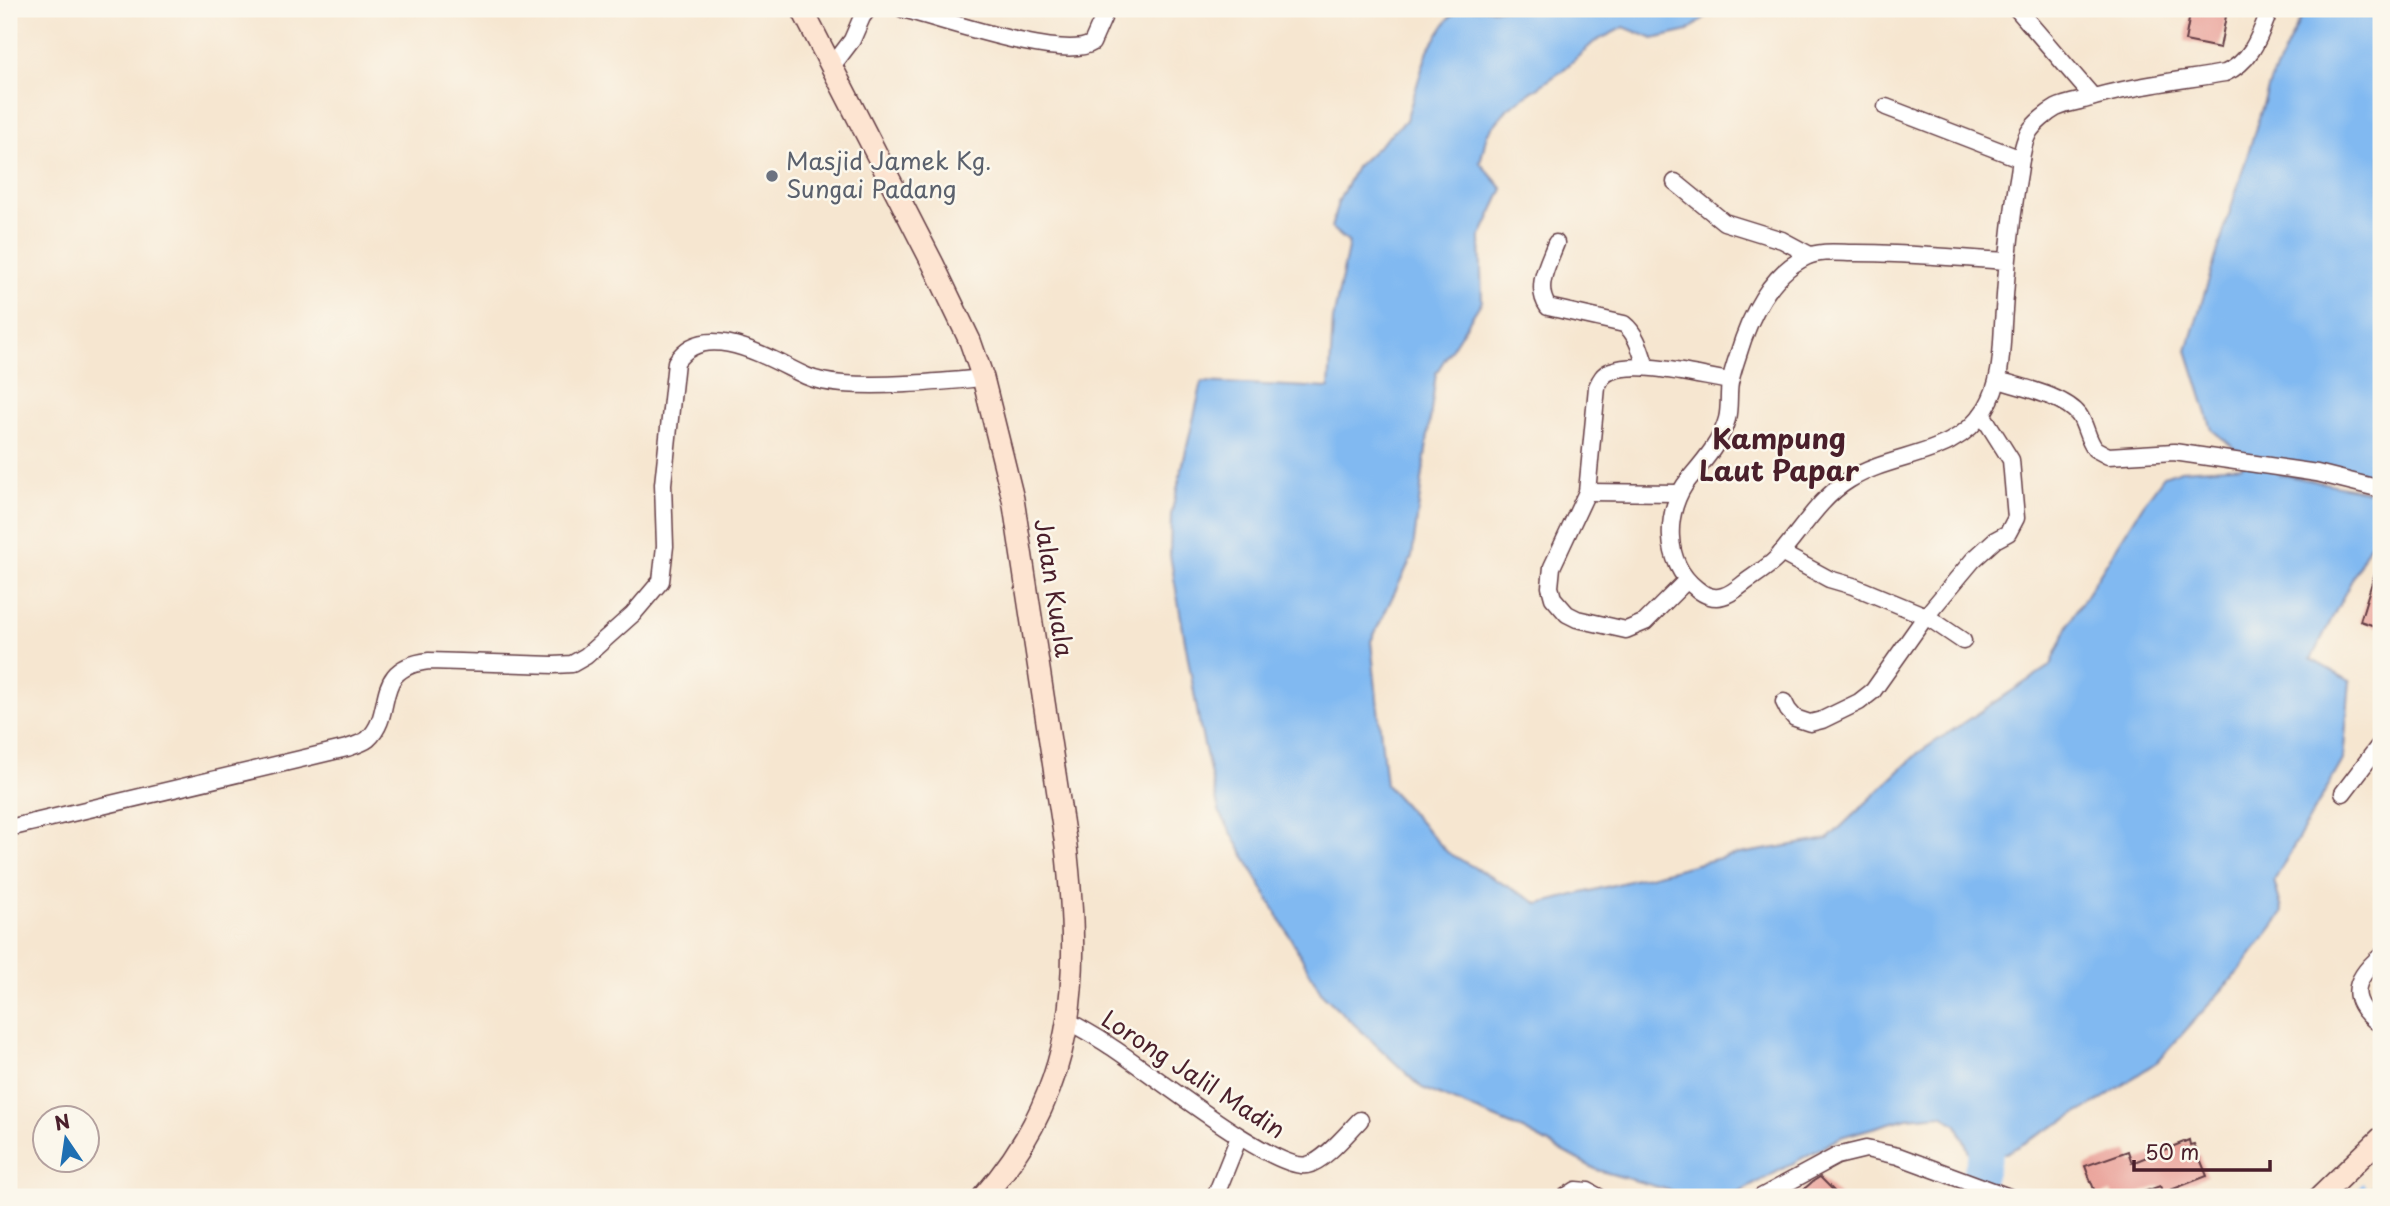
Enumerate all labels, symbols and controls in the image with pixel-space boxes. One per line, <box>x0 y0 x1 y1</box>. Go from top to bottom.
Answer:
place label: Masjid Jamek Kg. Sungai Padang <box>786 142 992 206</box>
marker: Masjid Jamek Kg. Sungai Padang <box>764 168 780 184</box>
district label: Kampung Laut Papar <box>1699 416 1860 491</box>
street label: Jalan Kuala <box>1026 516 1084 660</box>
street label: Lorong Jalil Madin <box>1095 1000 1293 1146</box>
north arrow <box>32 1104 102 1174</box>
text: N <box>51 1106 72 1137</box>
scale bar <box>2134 1129 2271 1173</box>
text: 50 m <box>2145 1135 2199 1167</box>

